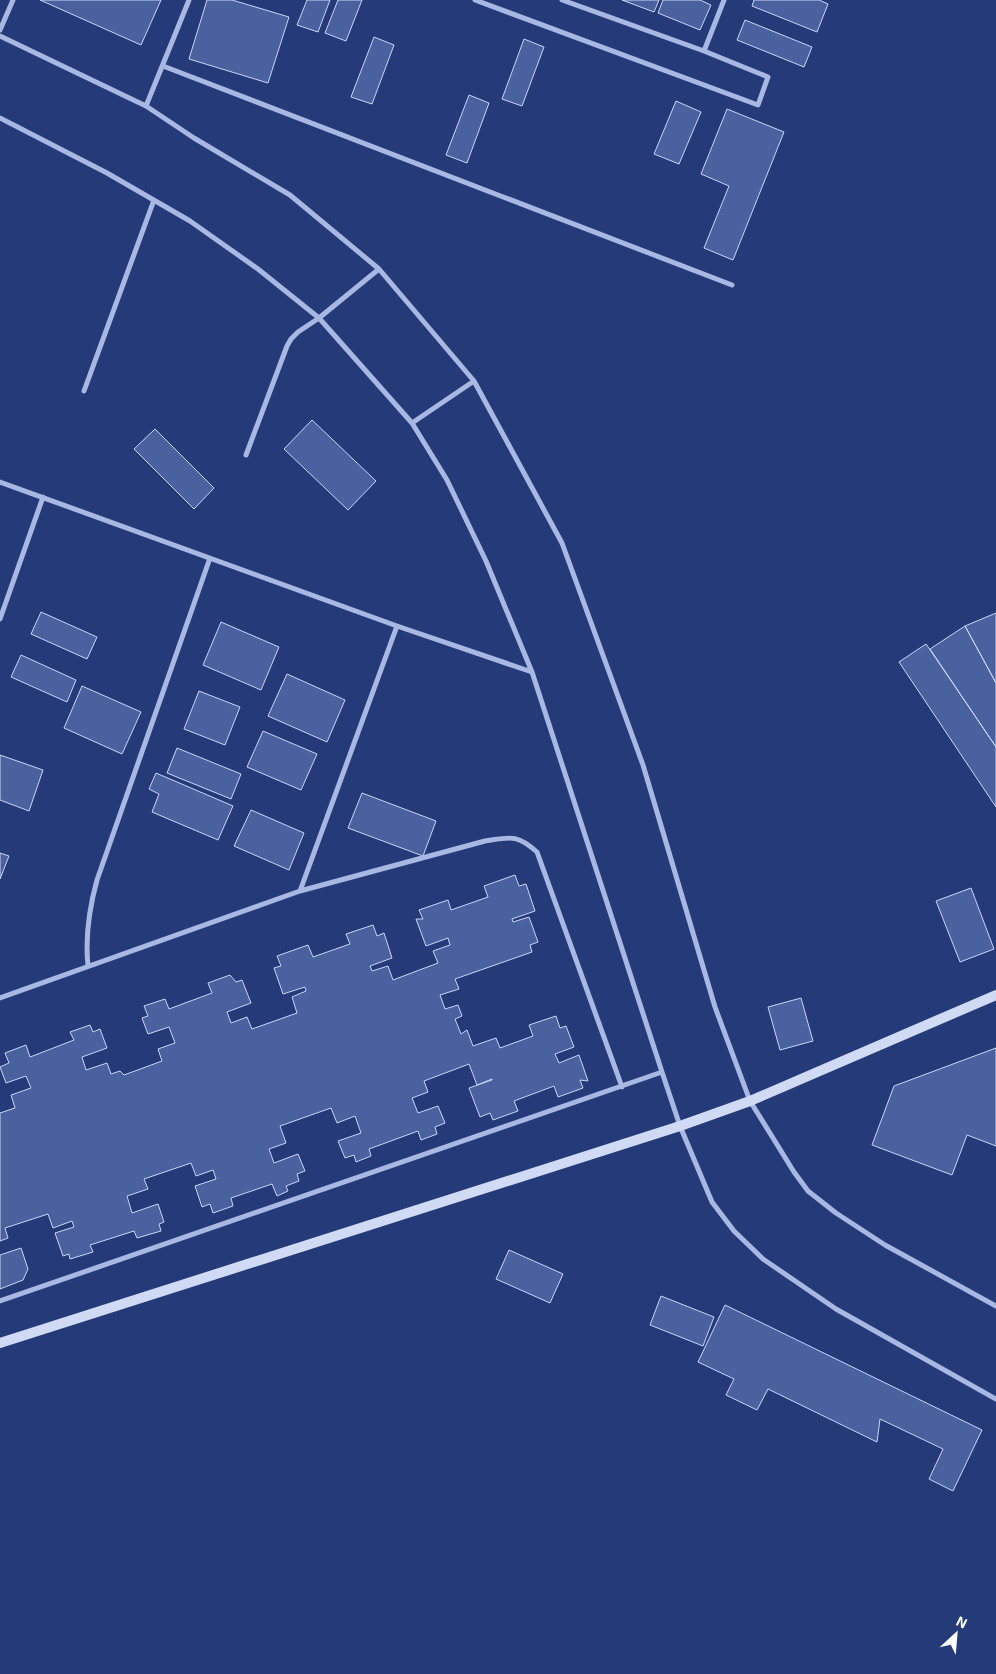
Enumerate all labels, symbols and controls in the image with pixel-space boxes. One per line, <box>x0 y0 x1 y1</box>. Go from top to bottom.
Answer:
north arrow <box>931 1609 981 1659</box>
text: N <box>954 1612 970 1632</box>

